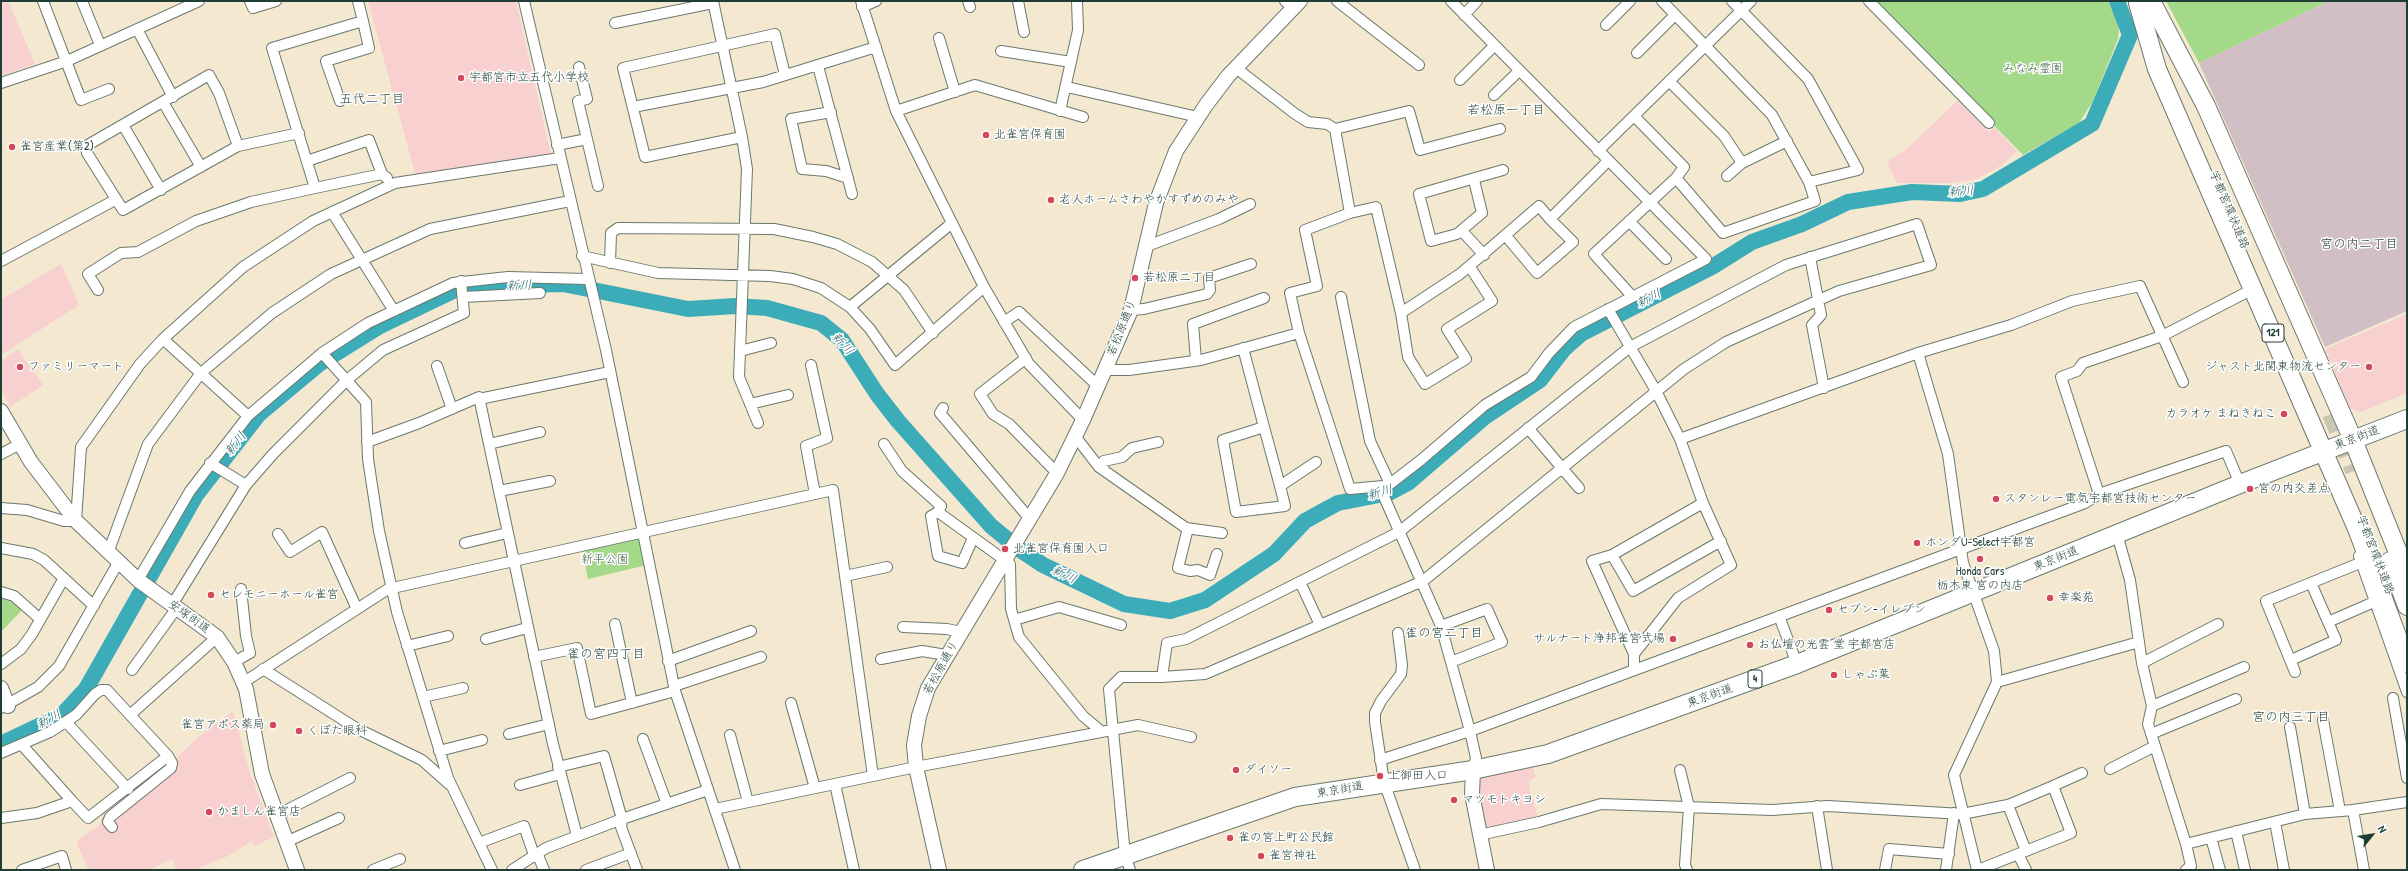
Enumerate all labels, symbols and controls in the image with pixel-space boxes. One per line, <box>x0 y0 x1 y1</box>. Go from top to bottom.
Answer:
park label: みなみ霊園 <box>2003 62 2063 76</box>
place label: 宇都宮市立五代小学校 <box>469 71 589 85</box>
marker: 宇都宮市立五代小学校 <box>456 73 466 83</box>
district label: 五代二丁目 <box>340 92 404 108</box>
district label: 若松原一丁目 <box>1467 103 1545 119</box>
place label: 北雀宮保育園 <box>994 128 1066 142</box>
marker: 北雀宮保育園 <box>981 130 991 140</box>
place label: 雀宮産業(第2) <box>20 140 94 154</box>
marker: 雀宮産業(第2) <box>7 142 17 152</box>
street label: 宇都宮環状道路 <box>2206 169 2252 251</box>
water label: 新川 <box>1947 183 1975 201</box>
place label: 老人ホームさわやかすずめのみや <box>1059 193 1239 207</box>
marker: 老人ホームさわやかすずめのみや <box>1046 195 1056 205</box>
district label: 宮の内二丁目 <box>2320 237 2398 253</box>
place label: 若松原二丁目 <box>1143 271 1215 285</box>
marker: 若松原二丁目 <box>1130 273 1140 283</box>
water label: 新川 <box>506 278 532 294</box>
water label: 新川 <box>1634 286 1664 312</box>
street label: 若松原通り <box>1104 297 1140 359</box>
road number: 121 <box>2262 324 2284 342</box>
water label: 新川 <box>828 329 856 359</box>
place label: ファミリーマート <box>28 360 124 374</box>
place label: ジャスト北関東物流センター <box>2205 360 2361 374</box>
marker: ファミリーマート <box>15 362 25 372</box>
marker: ジャスト北関東物流センター <box>2364 362 2374 372</box>
place label: カラオケ まねきねこ <box>2165 407 2276 421</box>
marker: カラオケ まねきねこ <box>2279 409 2289 419</box>
street label: 東京街道 <box>2332 423 2382 453</box>
water label: 新川 <box>222 429 250 459</box>
water label: 新川 <box>1365 482 1395 504</box>
place label: 宮の内交差点 <box>2258 482 2330 496</box>
marker: 宮の内交差点 <box>2245 484 2255 494</box>
place label: スタンレー電気宇都宮技術センター <box>2004 492 2196 506</box>
marker: スタンレー電気宇都宮技術センター <box>1991 494 2001 504</box>
street label: 宇都宮環状道路 <box>2353 513 2397 597</box>
place label: ホンダU-Select宇都宮 <box>1925 536 2035 550</box>
marker: ホンダU-Select宇都宮 <box>1912 538 1922 548</box>
place label: 北雀宮保育園入口 <box>1013 542 1109 556</box>
street label: 東京街道 <box>2031 543 2081 575</box>
marker: 北雀宮保育園入口 <box>1000 544 1010 554</box>
park label: 新平公園 <box>581 553 629 567</box>
marker: Honda Cars 栃木東 宮の内店 <box>1975 554 1985 564</box>
water label: 新川 <box>1049 562 1079 588</box>
place label: Honda Cars 栃木東 宮の内店 <box>1937 565 2023 593</box>
place label: セレモニーホール雀宮 <box>219 588 339 602</box>
marker: セレモニーホール雀宮 <box>206 590 216 600</box>
place label: 幸楽苑 <box>2058 591 2094 605</box>
marker: 幸楽苑 <box>2045 593 2055 603</box>
street label: 安塚街道 <box>165 597 213 637</box>
place label: セブン-イレブン <box>1837 603 1926 617</box>
marker: セブン-イレブン <box>1824 605 1834 615</box>
district label: 雀の宮二丁目 <box>1405 626 1483 642</box>
place label: サルナート浄邦雀宮式場 <box>1533 632 1665 646</box>
marker: サルナート浄邦雀宮式場 <box>1668 634 1678 644</box>
street label: 若松原通り <box>920 638 962 698</box>
place label: お仏壇の光雲 堂 宇都宮店 <box>1758 638 1896 652</box>
marker: お仏壇の光雲 堂 宇都宮店 <box>1745 640 1755 650</box>
district label: 雀の宮四丁目 <box>567 647 645 663</box>
place label: しゃぶ葉 <box>1842 668 1890 682</box>
road number: 4 <box>1748 670 1762 688</box>
marker: しゃぶ葉 <box>1829 670 1839 680</box>
street label: 東京街道 <box>1685 681 1735 711</box>
water label: 新川 <box>34 707 64 733</box>
district label: 宮の内三丁目 <box>2252 710 2330 726</box>
place label: 雀宮アポス薬局 <box>181 718 265 732</box>
marker: 雀宮アポス薬局 <box>268 720 278 730</box>
place label: くぼた眼科 <box>307 724 367 738</box>
marker: くぼた眼科 <box>294 726 304 736</box>
place label: ダイソー <box>1244 763 1292 777</box>
marker: ダイソー <box>1231 765 1241 775</box>
place label: 上御田入口 <box>1388 769 1448 783</box>
marker: 上御田入口 <box>1375 771 1385 781</box>
street label: 東京街道 <box>1315 779 1365 801</box>
place label: マツモトキヨシ <box>1462 793 1546 807</box>
marker: マツモトキヨシ <box>1449 795 1459 805</box>
place label: かましん雀宮店 <box>217 805 301 819</box>
marker: かましん雀宮店 <box>204 807 214 817</box>
north arrow <box>2352 815 2392 855</box>
text: N <box>2375 823 2390 835</box>
place label: 雀の宮上町公民館 <box>1238 831 1334 845</box>
marker: 雀の宮上町公民館 <box>1225 833 1235 843</box>
place label: 雀宮神社 <box>1269 849 1317 863</box>
marker: 雀宮神社 <box>1256 851 1266 861</box>

